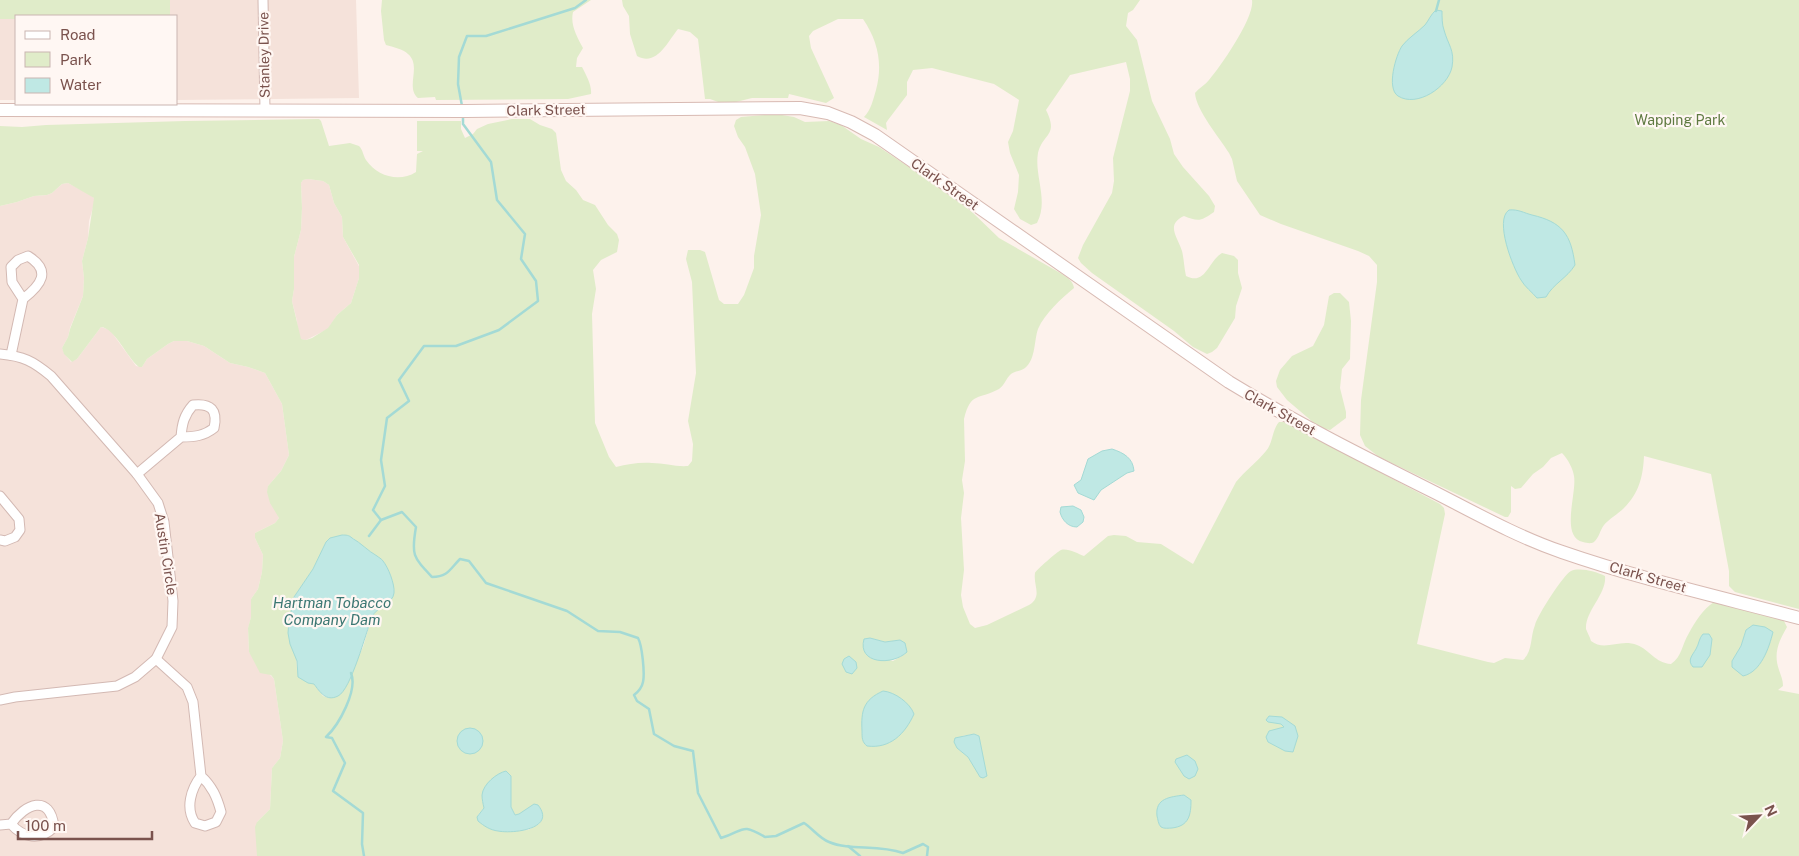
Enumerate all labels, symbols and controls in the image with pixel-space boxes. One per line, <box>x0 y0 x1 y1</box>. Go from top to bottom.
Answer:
street label: Stanley Drive <box>255 12 273 98</box>
legend <box>15 15 178 105</box>
text: Road <box>60 26 96 43</box>
text: Park <box>60 51 92 68</box>
text: Water <box>60 76 102 93</box>
street label: Clark Street <box>506 101 586 119</box>
park label: Wapping Park <box>1635 112 1726 128</box>
street label: Clark Street <box>908 155 982 213</box>
street label: Clark Street <box>1241 386 1319 438</box>
street label: Austin Circle <box>152 512 180 596</box>
street label: Clark Street <box>1608 558 1688 596</box>
water label: Hartman Tobacco Company Dam <box>273 594 391 628</box>
north arrow <box>1734 791 1784 841</box>
text: N <box>1761 802 1780 819</box>
scale bar <box>18 808 151 840</box>
text: 100 m <box>25 817 66 834</box>

